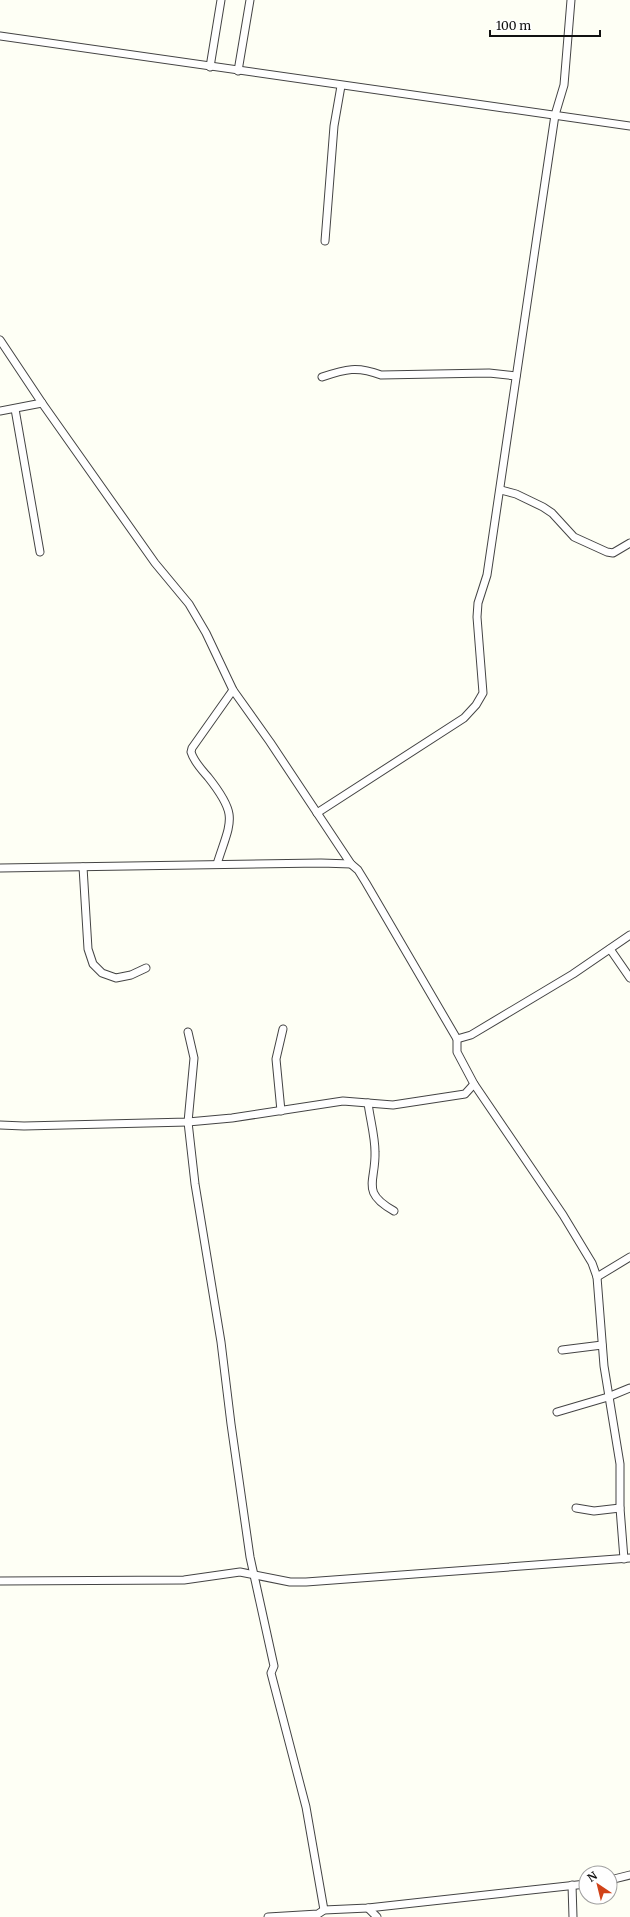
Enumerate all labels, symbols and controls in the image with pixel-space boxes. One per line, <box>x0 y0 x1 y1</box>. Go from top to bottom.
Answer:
scale bar <box>490 12 600 38</box>
text: 100 m <box>496 18 531 33</box>
north arrow <box>578 1865 618 1905</box>
text: N <box>585 1868 600 1885</box>

